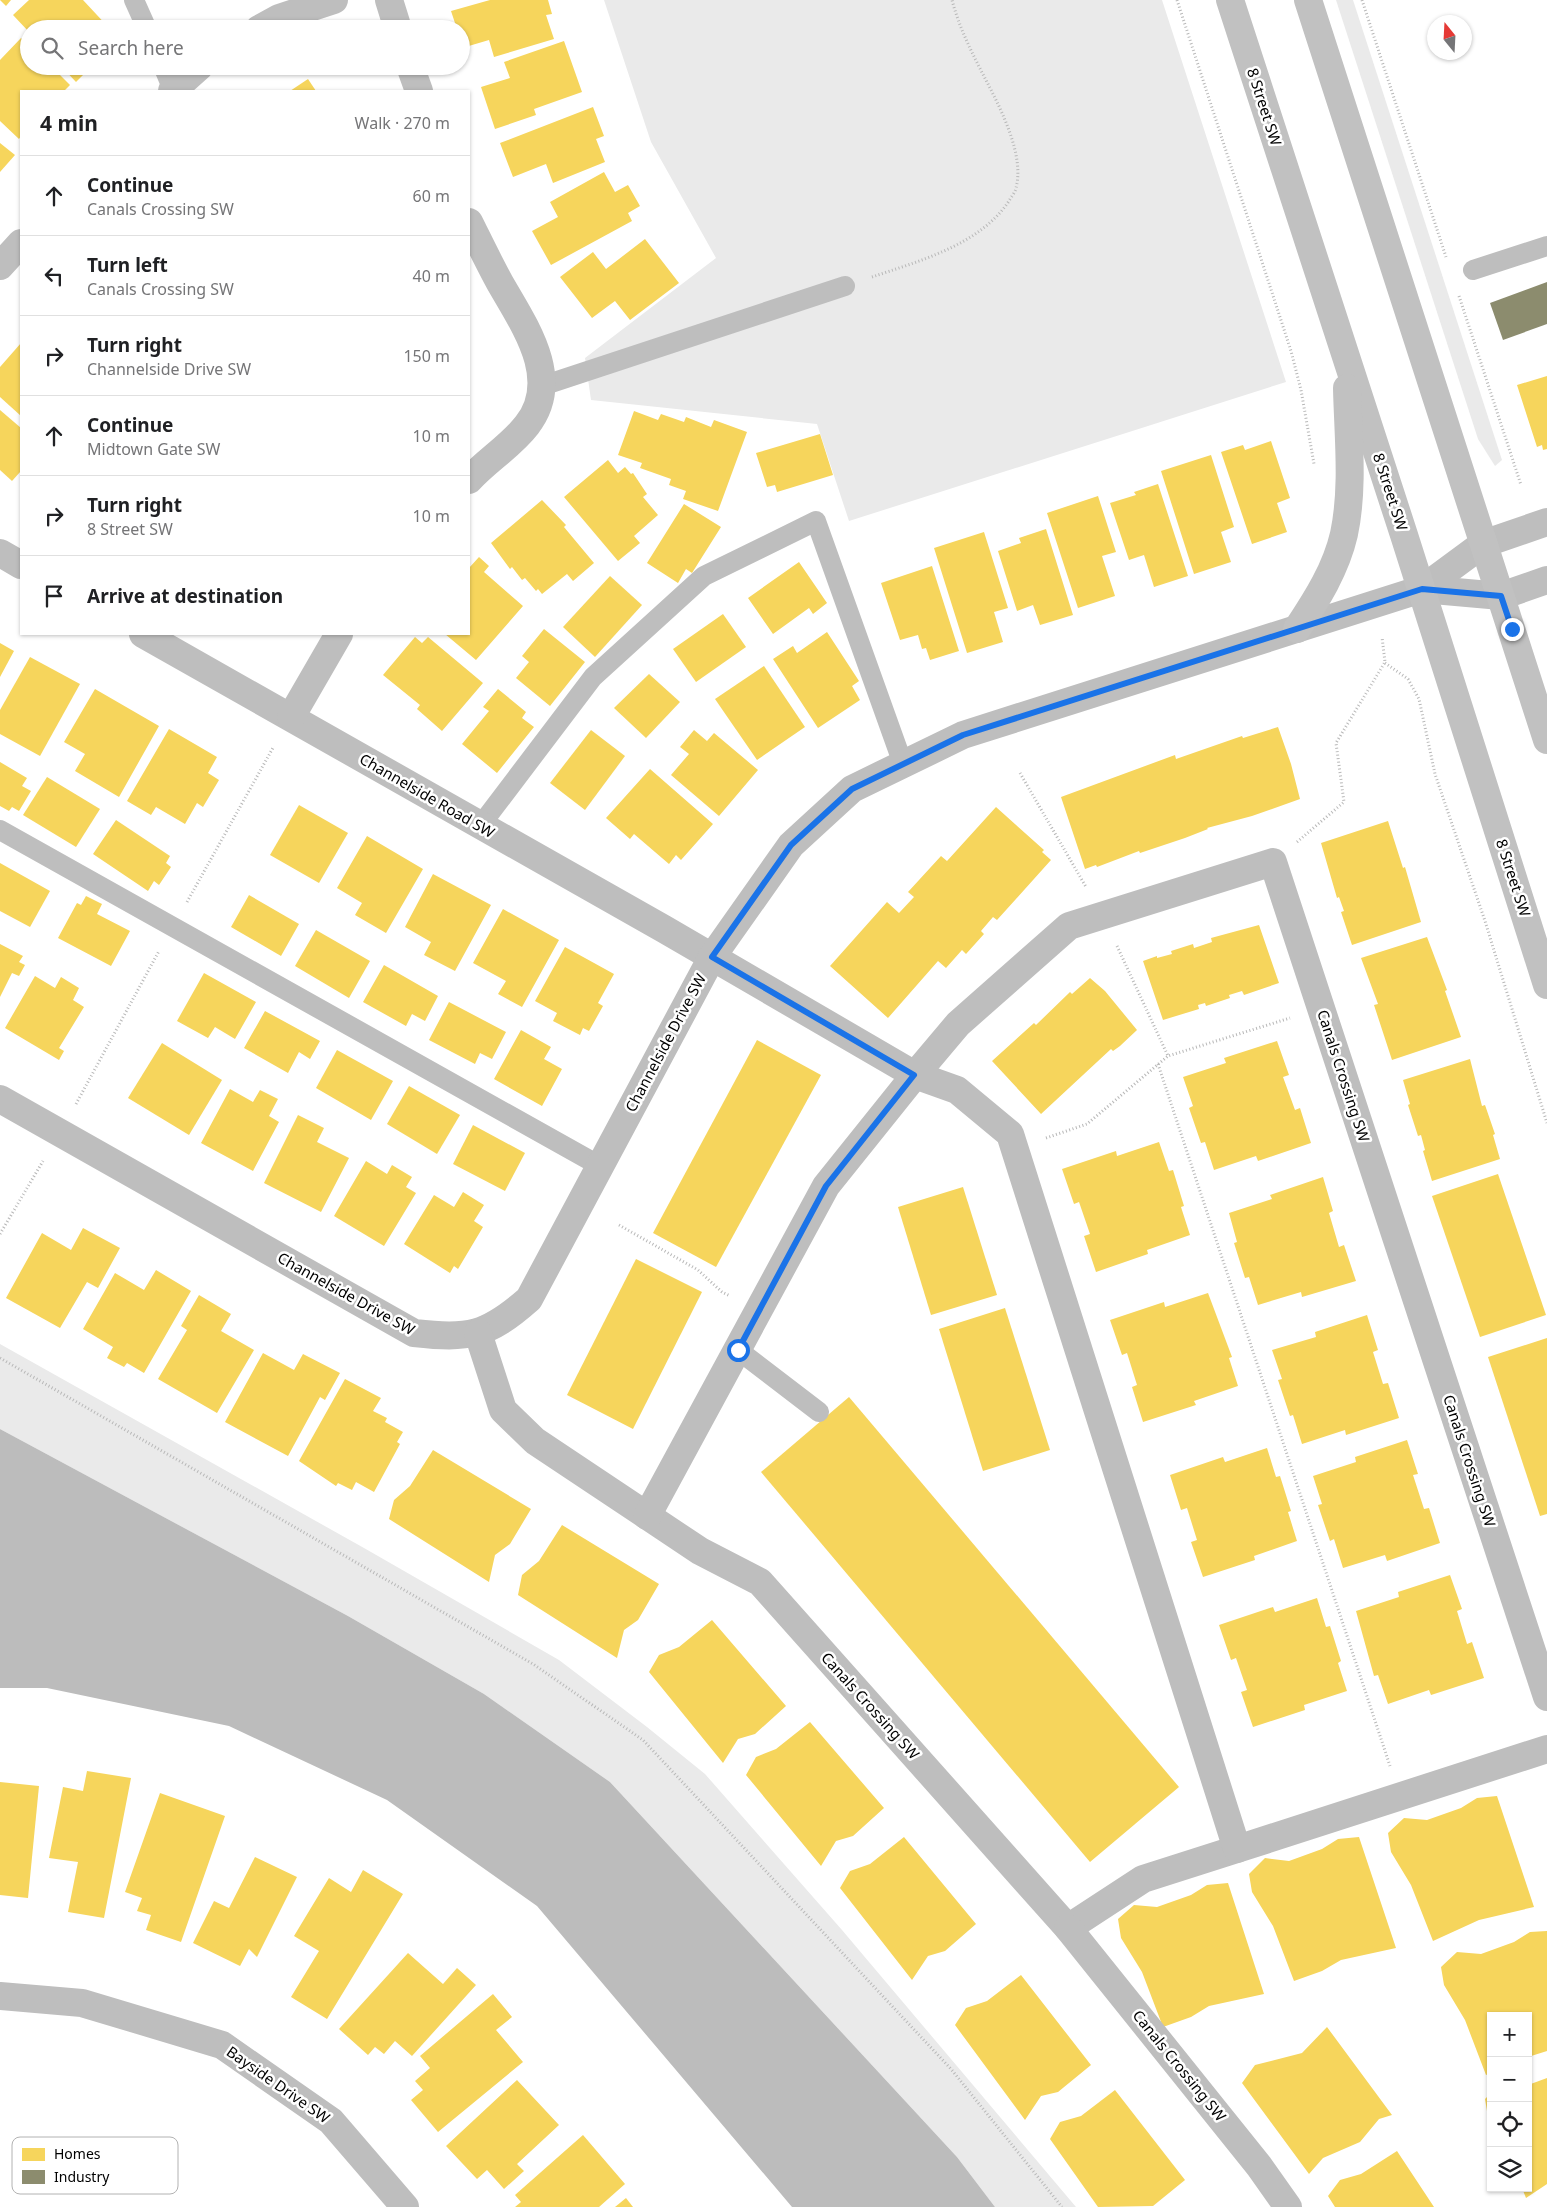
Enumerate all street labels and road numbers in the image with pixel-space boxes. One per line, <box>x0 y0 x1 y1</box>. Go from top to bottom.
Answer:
street label: 8 Street SW <box>1243 65 1287 148</box>
street label: 8 Street SW <box>1369 450 1413 533</box>
street label: Channelside Road SW <box>356 748 499 842</box>
street label: 8 Street SW <box>1492 836 1536 919</box>
street label: Channelside Drive SW <box>620 970 710 1115</box>
street label: Canals Crossing SW <box>1313 1007 1375 1144</box>
street label: Channelside Drive SW <box>274 1247 419 1339</box>
street label: Canals Crossing SW <box>1439 1392 1501 1529</box>
street label: Canals Crossing SW <box>817 1647 924 1763</box>
street label: Canals Crossing SW <box>1129 2006 1231 2125</box>
street label: Bayside Drive SW <box>223 2041 334 2127</box>

